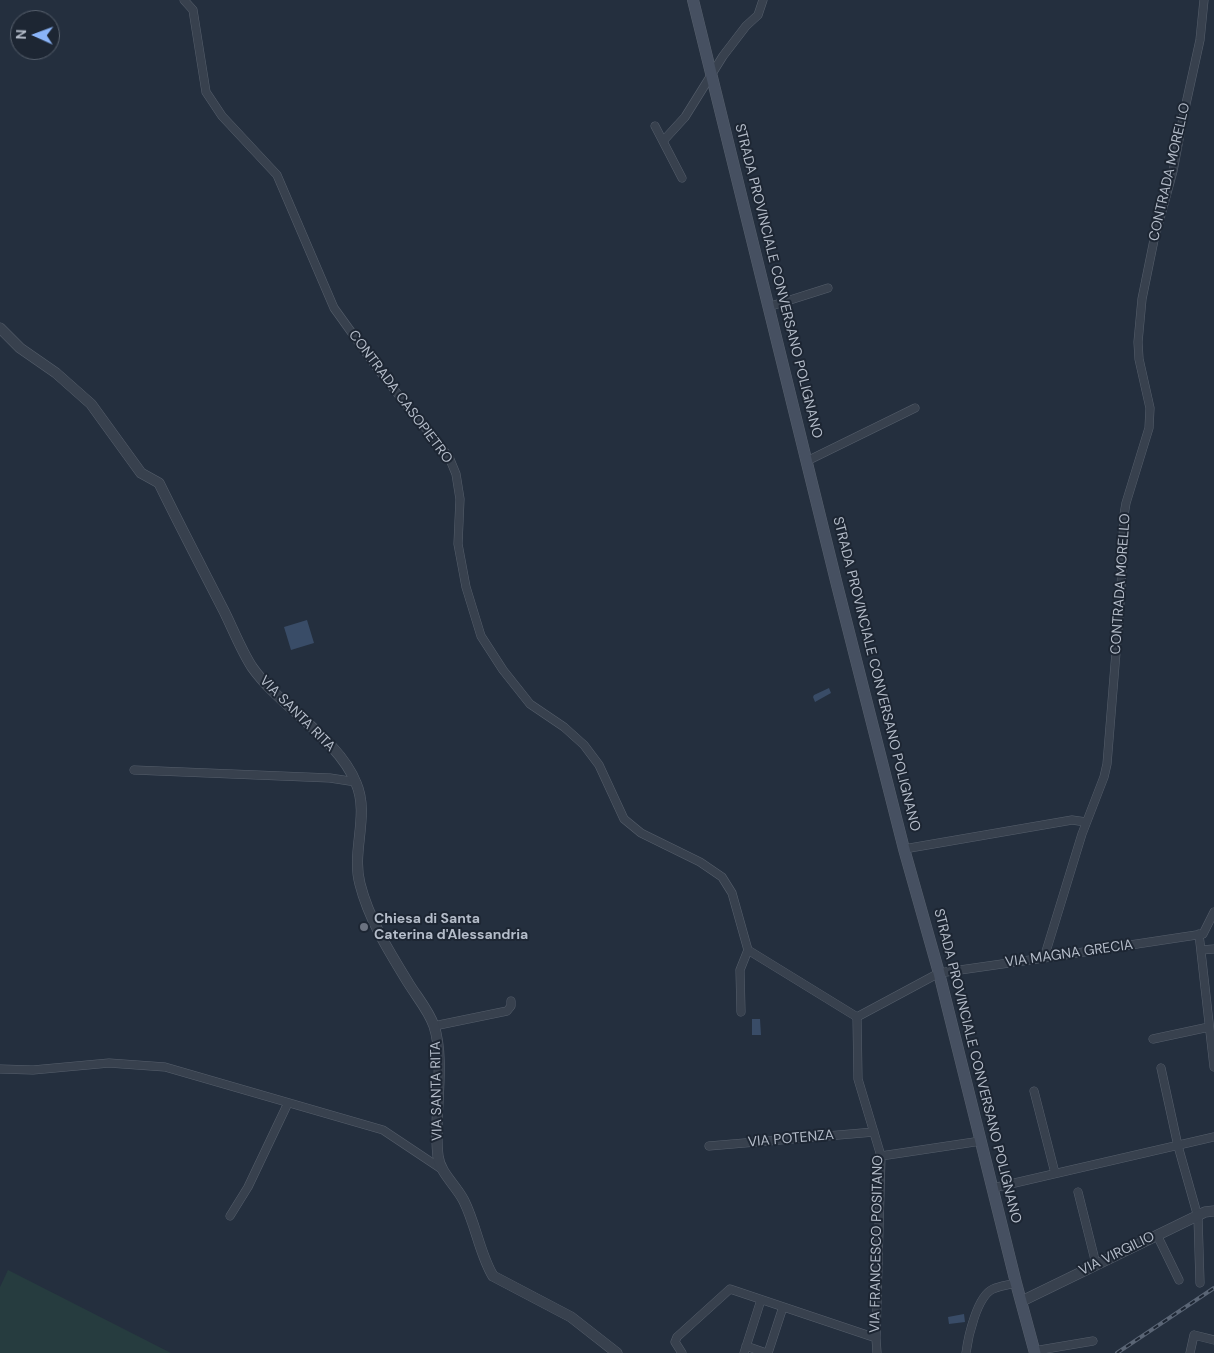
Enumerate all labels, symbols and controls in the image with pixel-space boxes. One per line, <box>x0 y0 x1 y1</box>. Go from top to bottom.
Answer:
north arrow <box>10 10 60 60</box>
text: N <box>12 29 30 40</box>
street label: CONTRADA MORELLO <box>1146 101 1194 243</box>
street label: STRADA PROVINCIALE CONVERSANO POLIGNANO <box>731 122 825 440</box>
street label: CONTRADA CASOPIETRO <box>344 327 456 467</box>
street label: CONTRADA MORELLO <box>1108 513 1134 655</box>
street label: STRADA PROVINCIALE CONVERSANO POLIGNANO <box>829 515 923 833</box>
street label: VIA SANTA RITA <box>256 673 338 755</box>
street label: STRADA PROVINCIALE CONVERSANO POLIGNANO <box>930 907 1024 1225</box>
place label: Chiesa di Santa Caterina d'Alessandria <box>374 911 528 944</box>
marker: Chiesa di Santa Caterina d'Alessandria <box>358 921 370 933</box>
street label: VIA MAGNA GRECIA <box>1004 937 1134 971</box>
street label: VIA SANTA RITA <box>428 1041 446 1141</box>
street label: VIA POTENZA <box>747 1127 835 1151</box>
street label: VIA FRANCESCO POSITANO <box>867 1155 887 1333</box>
street label: VIA VIRGILIO <box>1076 1228 1158 1280</box>

